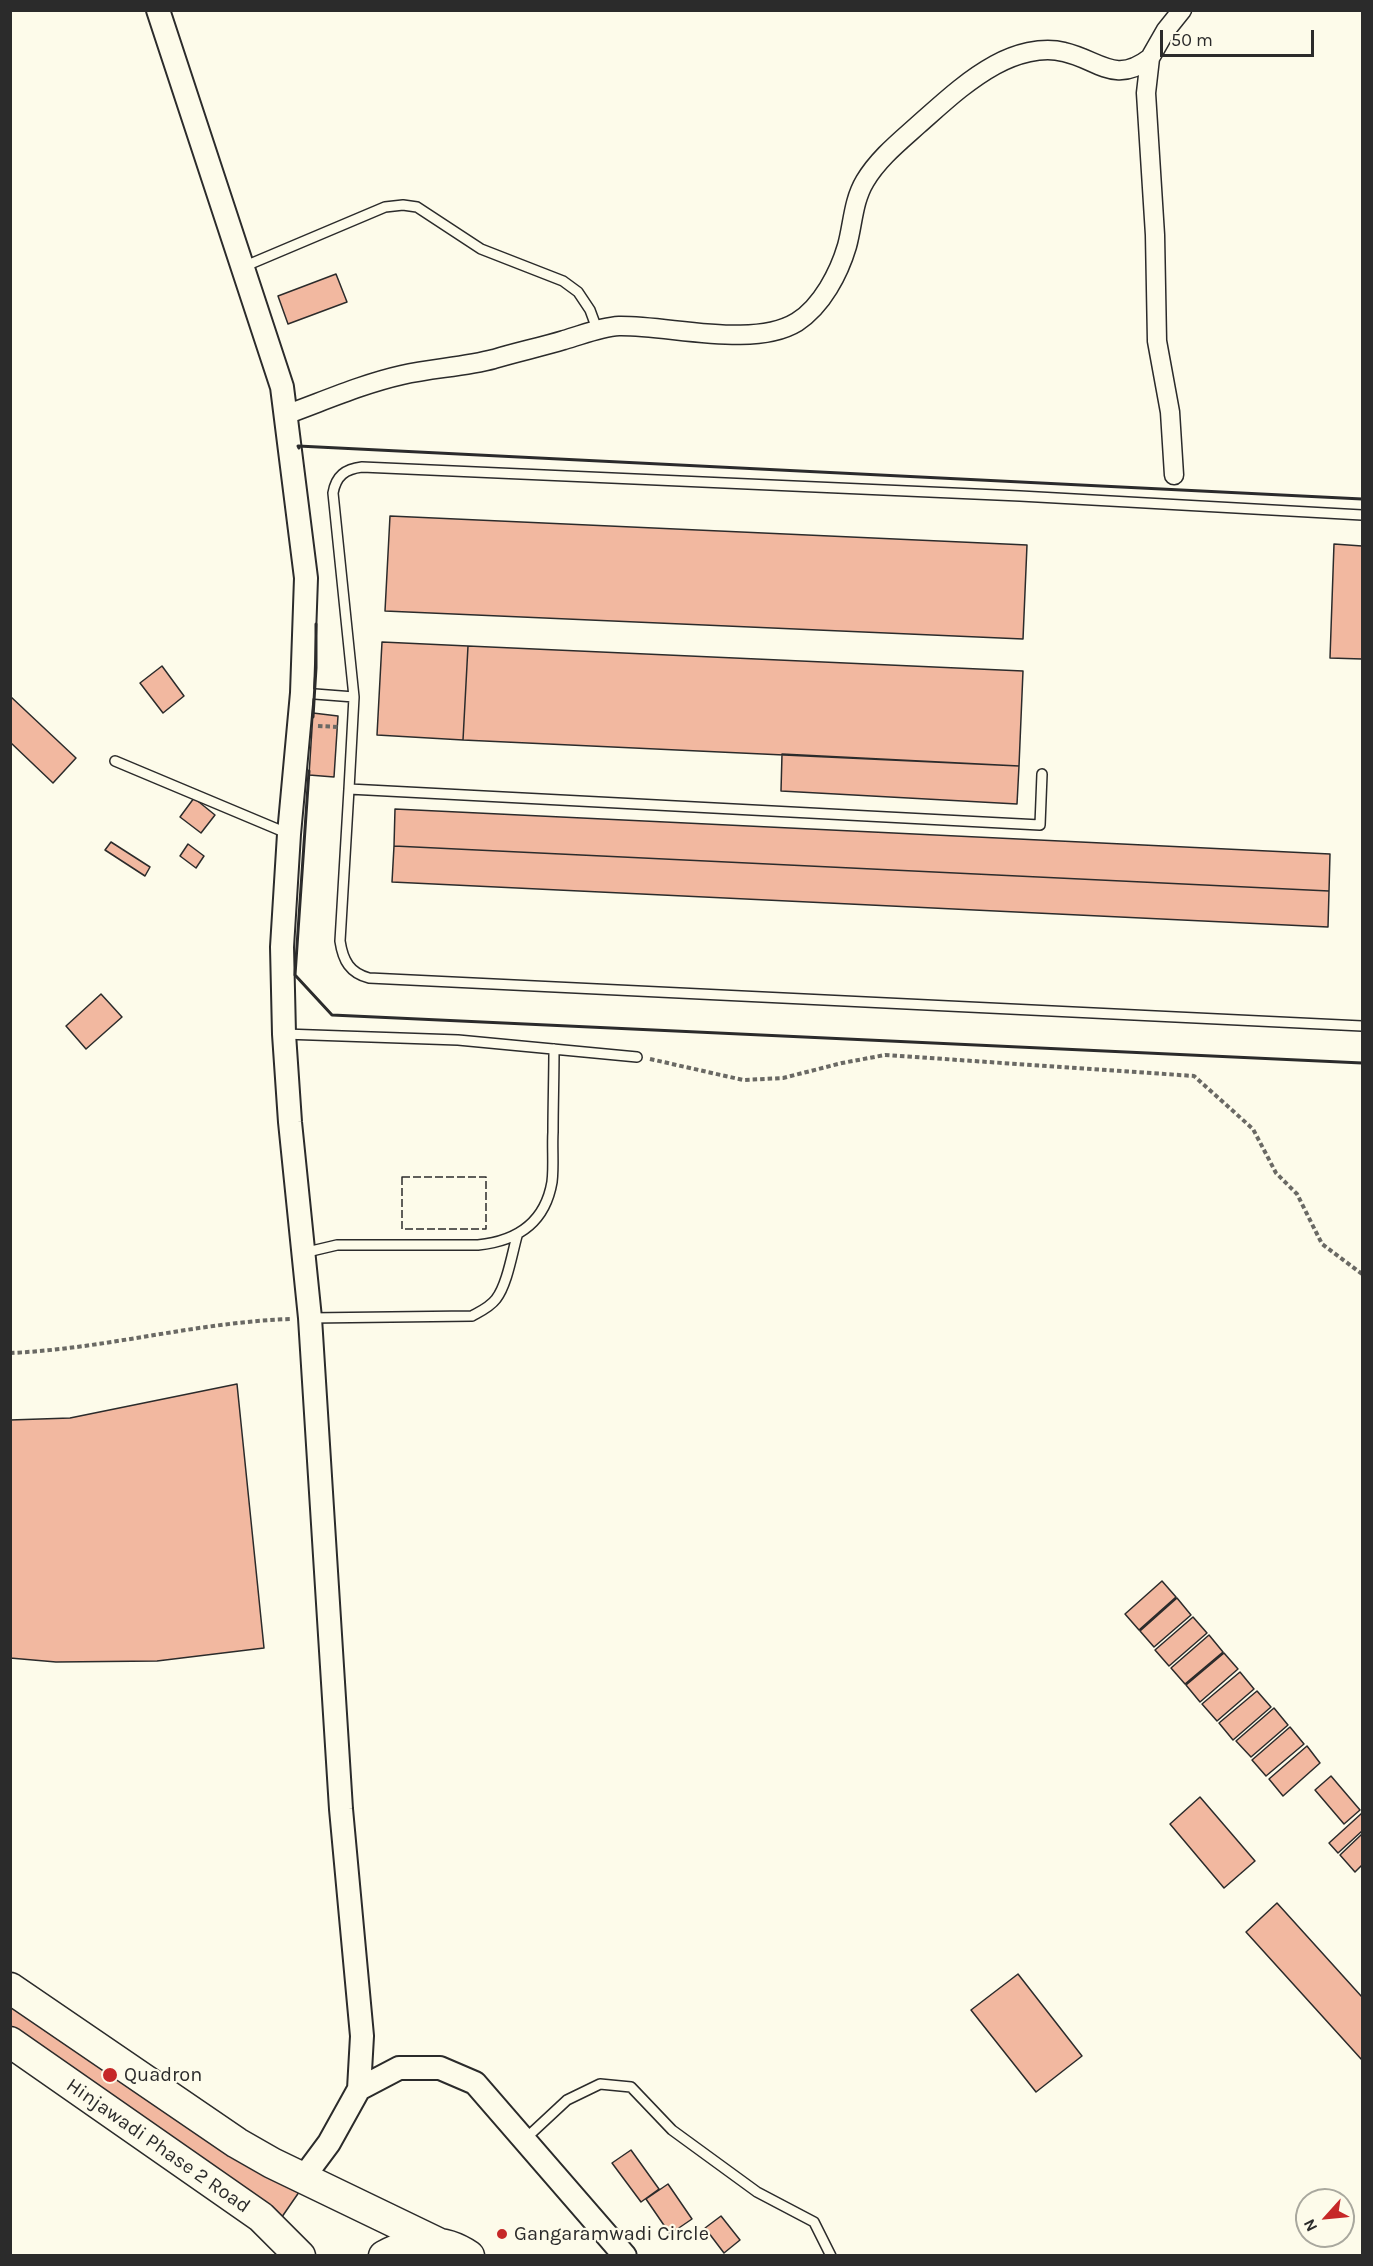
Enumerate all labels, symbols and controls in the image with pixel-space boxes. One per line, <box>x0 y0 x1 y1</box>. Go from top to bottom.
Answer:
scale bar <box>1163 18 1318 56</box>
text: 50 m <box>1171 29 1213 51</box>
place label: Quadron <box>124 2063 202 2087</box>
marker: Quadron <box>101 2066 119 2084</box>
street label: Hinjawadi Phase 2 Road <box>62 2073 254 2219</box>
north arrow <box>1295 2188 1355 2248</box>
text: N <box>1299 2216 1321 2235</box>
place label: Gangaramwadi Circle <box>514 2222 709 2246</box>
marker: Gangaramwadi Circle <box>495 2227 509 2241</box>

